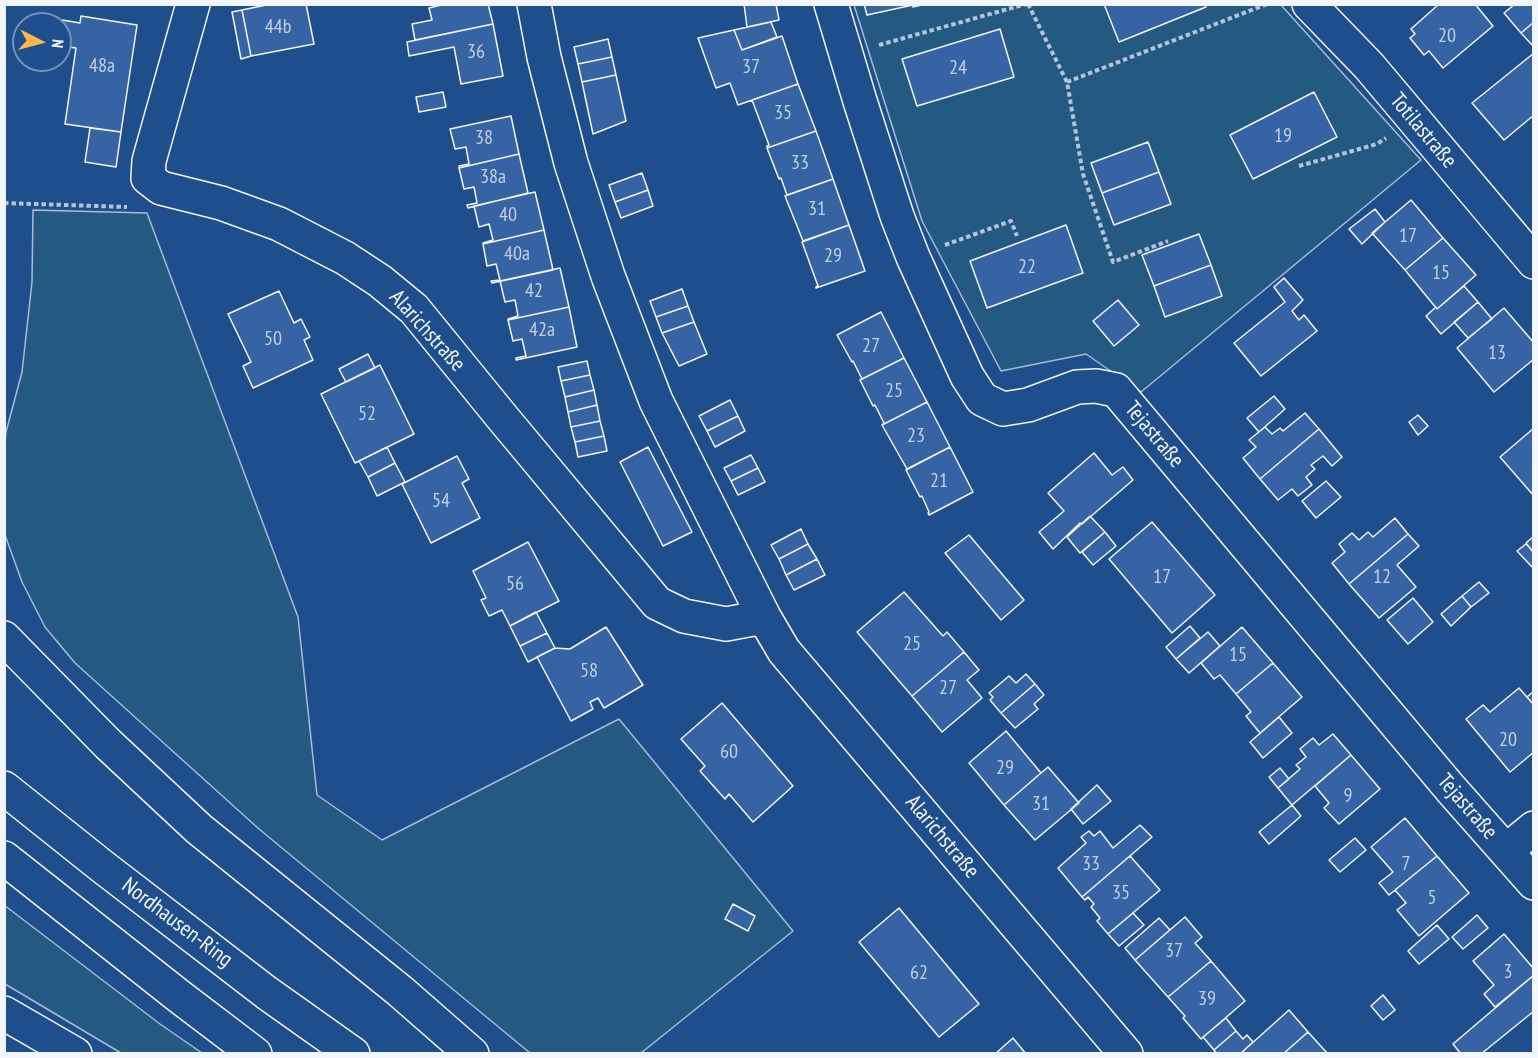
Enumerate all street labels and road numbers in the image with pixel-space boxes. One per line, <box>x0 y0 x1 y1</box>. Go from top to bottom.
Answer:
street label: Totilastraße <box>1384 88 1462 174</box>
street label: Alarichstraße <box>383 285 471 377</box>
street label: Tejastraße <box>1119 397 1189 473</box>
street label: Tejastraße <box>1431 769 1503 845</box>
street label: Alarichstraße <box>899 790 985 884</box>
street label: Nordhausen-Ring <box>116 873 238 973</box>

